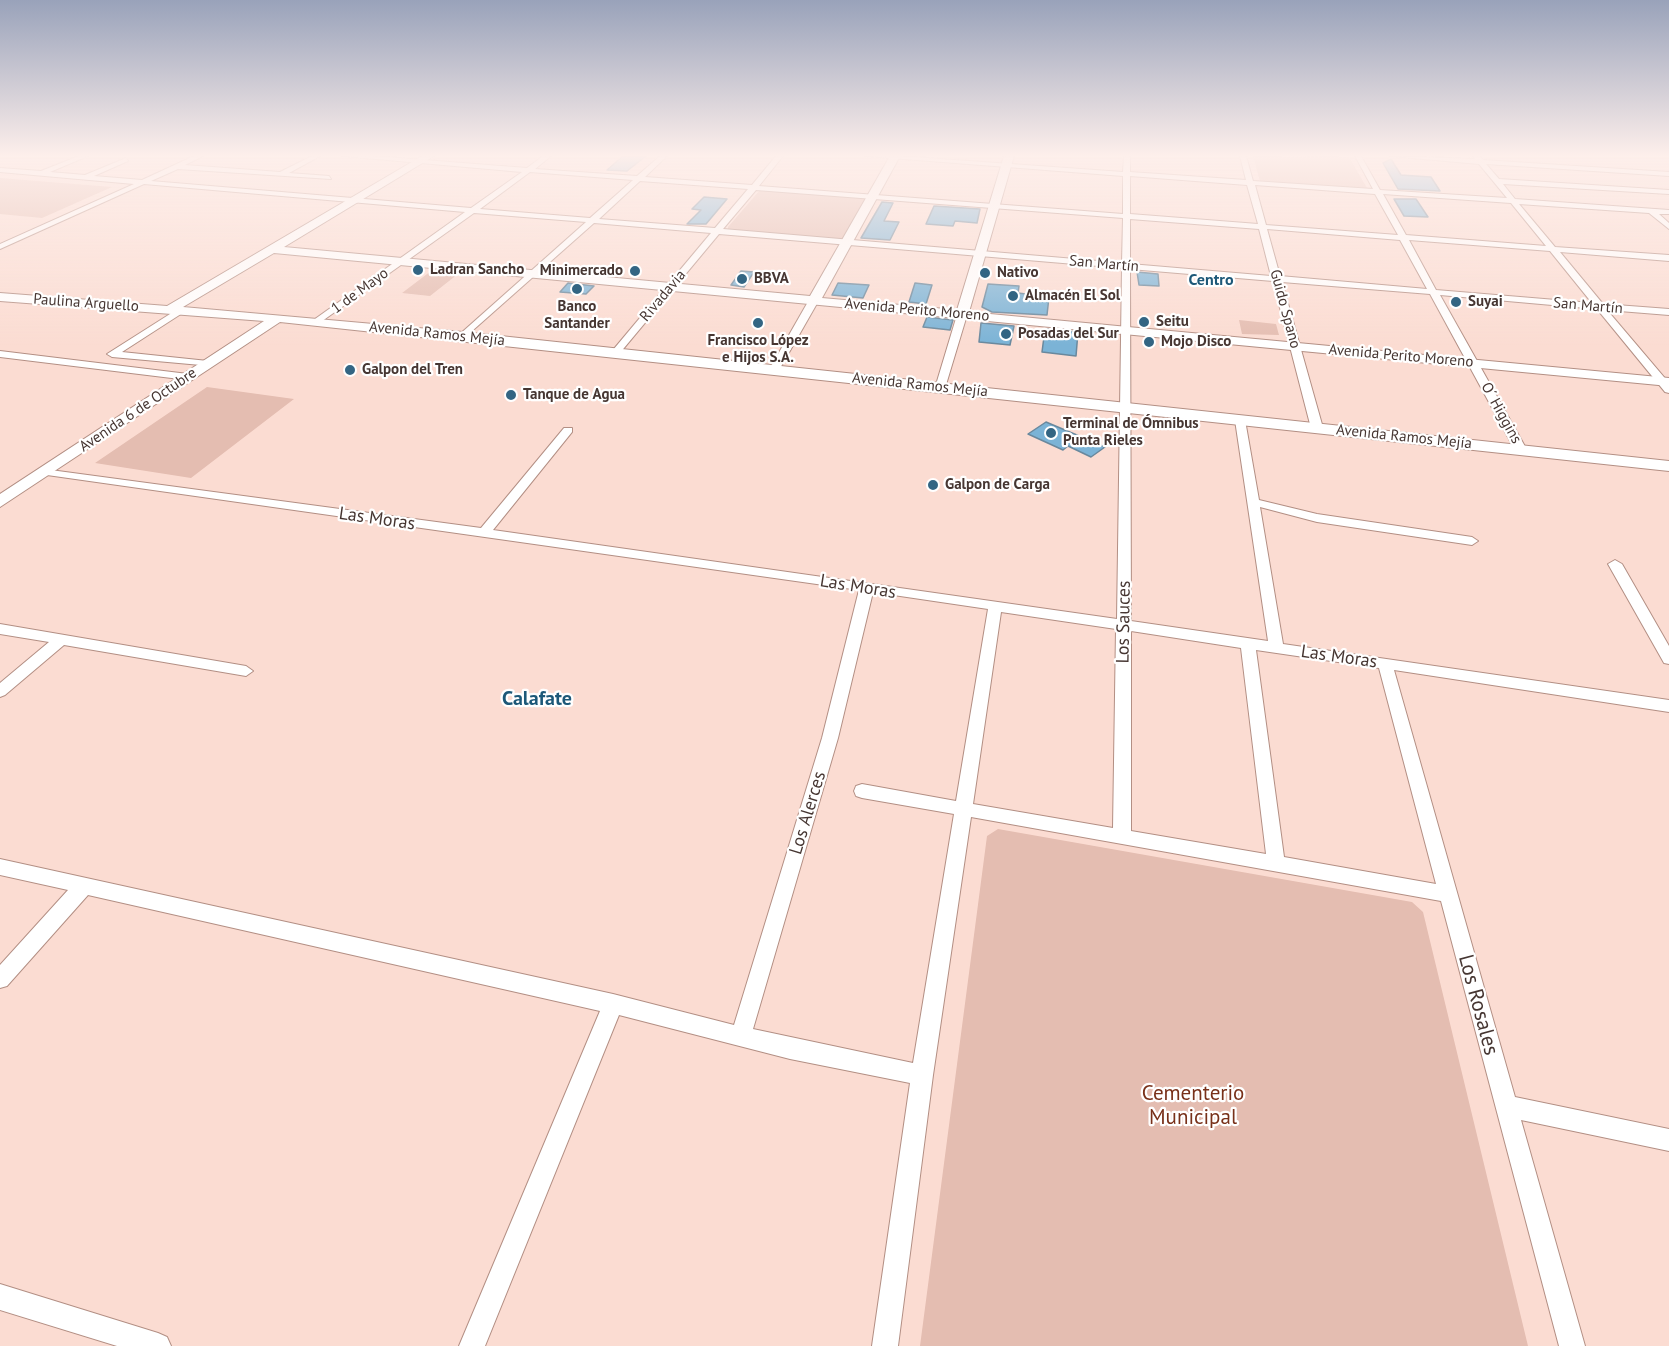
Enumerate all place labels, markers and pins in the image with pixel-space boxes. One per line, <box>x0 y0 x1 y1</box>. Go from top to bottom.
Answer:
place label: Ladran Sancho <box>430 261 524 279</box>
place label: Minimercado <box>540 262 623 280</box>
marker: Ladran Sancho <box>411 263 425 277</box>
marker: Minimercado <box>628 264 642 278</box>
place label: Nativo <box>997 264 1039 282</box>
marker: Nativo <box>978 266 992 280</box>
place label: BBVA <box>754 270 789 288</box>
marker: BBVA <box>735 272 749 286</box>
marker: Banco Santander <box>570 282 584 296</box>
place label: Almacén El Sol <box>1025 287 1120 305</box>
marker: Almacén El Sol <box>1006 289 1020 303</box>
place label: Suyai <box>1468 293 1503 311</box>
marker: Suyai <box>1449 295 1463 309</box>
place label: Banco Santander <box>544 298 610 333</box>
place label: Seitu <box>1156 313 1189 331</box>
marker: Seitu <box>1137 315 1151 329</box>
marker: Francisco López e Hijos S.A. <box>751 316 765 330</box>
place label: Posadas del Sur <box>1018 325 1119 343</box>
marker: Posadas del Sur <box>999 327 1013 341</box>
place label: Francisco López e Hijos S.A. <box>707 332 809 367</box>
place label: Mojo Disco <box>1161 333 1231 351</box>
marker: Mojo Disco <box>1142 335 1156 349</box>
place label: Galpon del Tren <box>362 361 463 379</box>
marker: Galpon del Tren <box>343 363 357 377</box>
place label: Tanque de Agua <box>523 386 625 404</box>
marker: Tanque de Agua <box>504 388 518 402</box>
place label: Terminal de Ómnibus Punta Rieles <box>1063 415 1199 450</box>
marker: Terminal de Ómnibus Punta Rieles <box>1044 426 1058 440</box>
place label: Galpon de Carga <box>945 476 1050 494</box>
marker: Galpon de Carga <box>926 478 940 492</box>

